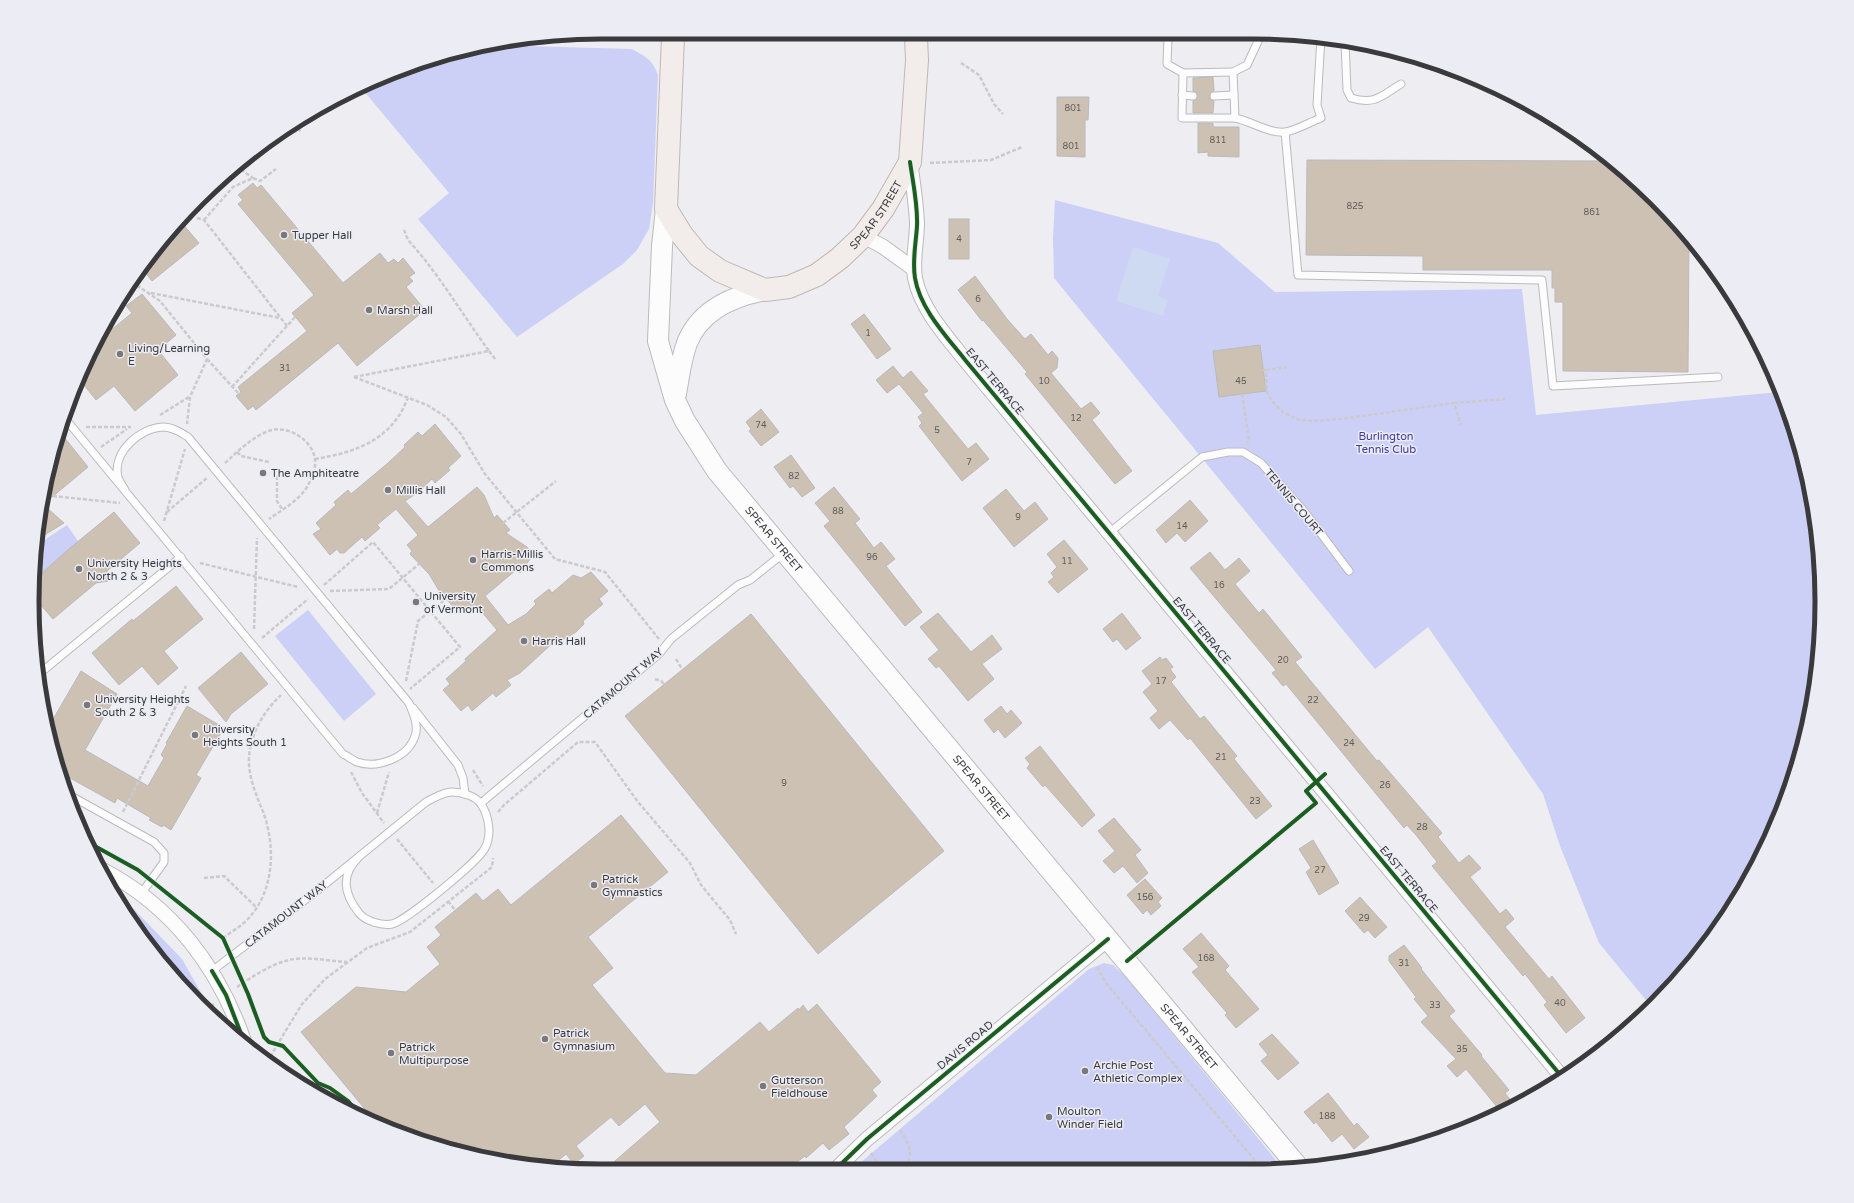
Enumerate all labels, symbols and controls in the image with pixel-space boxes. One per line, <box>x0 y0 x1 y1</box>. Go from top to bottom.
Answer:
house number: 801 <box>1065 103 1081 114</box>
house number: 811 <box>1210 135 1226 146</box>
house number: 801 <box>1063 141 1079 152</box>
street label: SPEAR STREET <box>847 178 905 252</box>
house number: 825 <box>1347 201 1364 212</box>
house number: 861 <box>1584 207 1600 218</box>
place label: Tupper Hall <box>292 229 352 242</box>
marker: Tupper Hall <box>279 230 289 240</box>
house number: 4 <box>956 234 962 245</box>
house number: 6 <box>975 294 981 305</box>
place label: Marsh Hall <box>377 304 433 317</box>
marker: Marsh Hall <box>364 305 374 315</box>
house number: 1 <box>865 328 871 339</box>
place label: Living/Learning E <box>128 342 210 368</box>
street label: EAST TERRACE <box>963 345 1026 417</box>
marker: Living/Learning E <box>115 349 125 359</box>
house number: 31 <box>279 363 291 374</box>
house number: 10 <box>1038 376 1050 387</box>
house number: 45 <box>1235 376 1247 387</box>
house number: 12 <box>1070 413 1082 424</box>
house number: 74 <box>755 420 767 431</box>
house number: 5 <box>934 425 940 436</box>
park label: Burlington Tennis Club <box>1356 430 1416 456</box>
house number: 7 <box>966 457 972 468</box>
street label: TENNIS COURT <box>1262 466 1326 539</box>
place label: The Amphiteatre <box>271 467 359 480</box>
marker: The Amphiteatre <box>258 468 268 478</box>
house number: 82 <box>788 471 800 482</box>
place label: Millis Hall <box>396 484 446 497</box>
marker: Millis Hall <box>383 485 393 495</box>
street label: SPEAR STREET <box>742 504 805 575</box>
house number: 88 <box>832 506 844 517</box>
house number: 9 <box>1015 512 1021 523</box>
house number: 14 <box>1176 521 1188 532</box>
place label: Harris-Millis Commons <box>481 548 543 574</box>
house number: 96 <box>866 552 878 563</box>
marker: Harris-Millis Commons <box>468 555 478 565</box>
house number: 11 <box>1061 556 1073 567</box>
place label: University Heights North 2 & 3 <box>87 557 182 583</box>
marker: University Heights North 2 & 3 <box>74 564 84 574</box>
house number: 16 <box>1213 580 1225 591</box>
place label: University of Vermont <box>424 590 483 616</box>
street label: EAST TERRACE <box>1170 594 1233 666</box>
marker: University of Vermont <box>411 597 421 607</box>
place label: Harris Hall <box>532 635 586 648</box>
marker: Harris Hall <box>519 636 529 646</box>
street label: CATAMOUNT WAY <box>581 645 666 722</box>
house number: 20 <box>1277 655 1289 666</box>
house number: 17 <box>1155 676 1167 687</box>
place label: University Heights South 2 & 3 <box>95 693 190 719</box>
house number: 22 <box>1307 695 1319 706</box>
marker: University Heights South 2 & 3 <box>82 700 92 710</box>
place label: University Heights South 1 <box>203 723 287 749</box>
marker: University Heights South 1 <box>190 730 200 740</box>
house number: 24 <box>1343 738 1355 749</box>
house number: 21 <box>1215 752 1227 763</box>
street label: SPEAR STREET <box>950 753 1013 824</box>
house number: 9 <box>781 778 787 789</box>
house number: 26 <box>1379 780 1391 791</box>
house number: 23 <box>1249 796 1261 807</box>
house number: 28 <box>1416 822 1428 833</box>
street label: EAST TERRACE <box>1377 843 1440 915</box>
house number: 27 <box>1314 865 1326 876</box>
place label: Patrick Gymnastics <box>602 873 663 899</box>
street label: CATAMOUNT WAY <box>242 878 330 951</box>
marker: Patrick Gymnastics <box>589 880 599 890</box>
house number: 156 <box>1137 892 1154 903</box>
house number: 29 <box>1358 913 1370 924</box>
house number: 168 <box>1198 953 1215 964</box>
house number: 31 <box>1398 958 1410 969</box>
house number: 40 <box>1554 998 1566 1009</box>
house number: 33 <box>1429 1000 1441 1011</box>
street label: SPEAR STREET <box>1158 1001 1220 1073</box>
street label: DAVIS ROAD <box>935 1018 996 1073</box>
place label: Patrick Gymnasium <box>553 1027 615 1053</box>
marker: Patrick Gymnasium <box>540 1034 550 1044</box>
place label: Patrick Multipurpose <box>399 1041 469 1067</box>
house number: 35 <box>1456 1044 1468 1055</box>
marker: Patrick Multipurpose <box>386 1048 396 1058</box>
place label: Archie Post Athletic Complex <box>1093 1059 1183 1085</box>
marker: Archie Post Athletic Complex <box>1080 1066 1090 1076</box>
place label: Gutterson Fieldhouse <box>771 1074 828 1100</box>
marker: Gutterson Fieldhouse <box>758 1081 768 1091</box>
place label: Moulton Winder Field <box>1057 1105 1123 1131</box>
house number: 188 <box>1319 1111 1336 1122</box>
marker: Moulton Winder Field <box>1044 1112 1054 1122</box>

